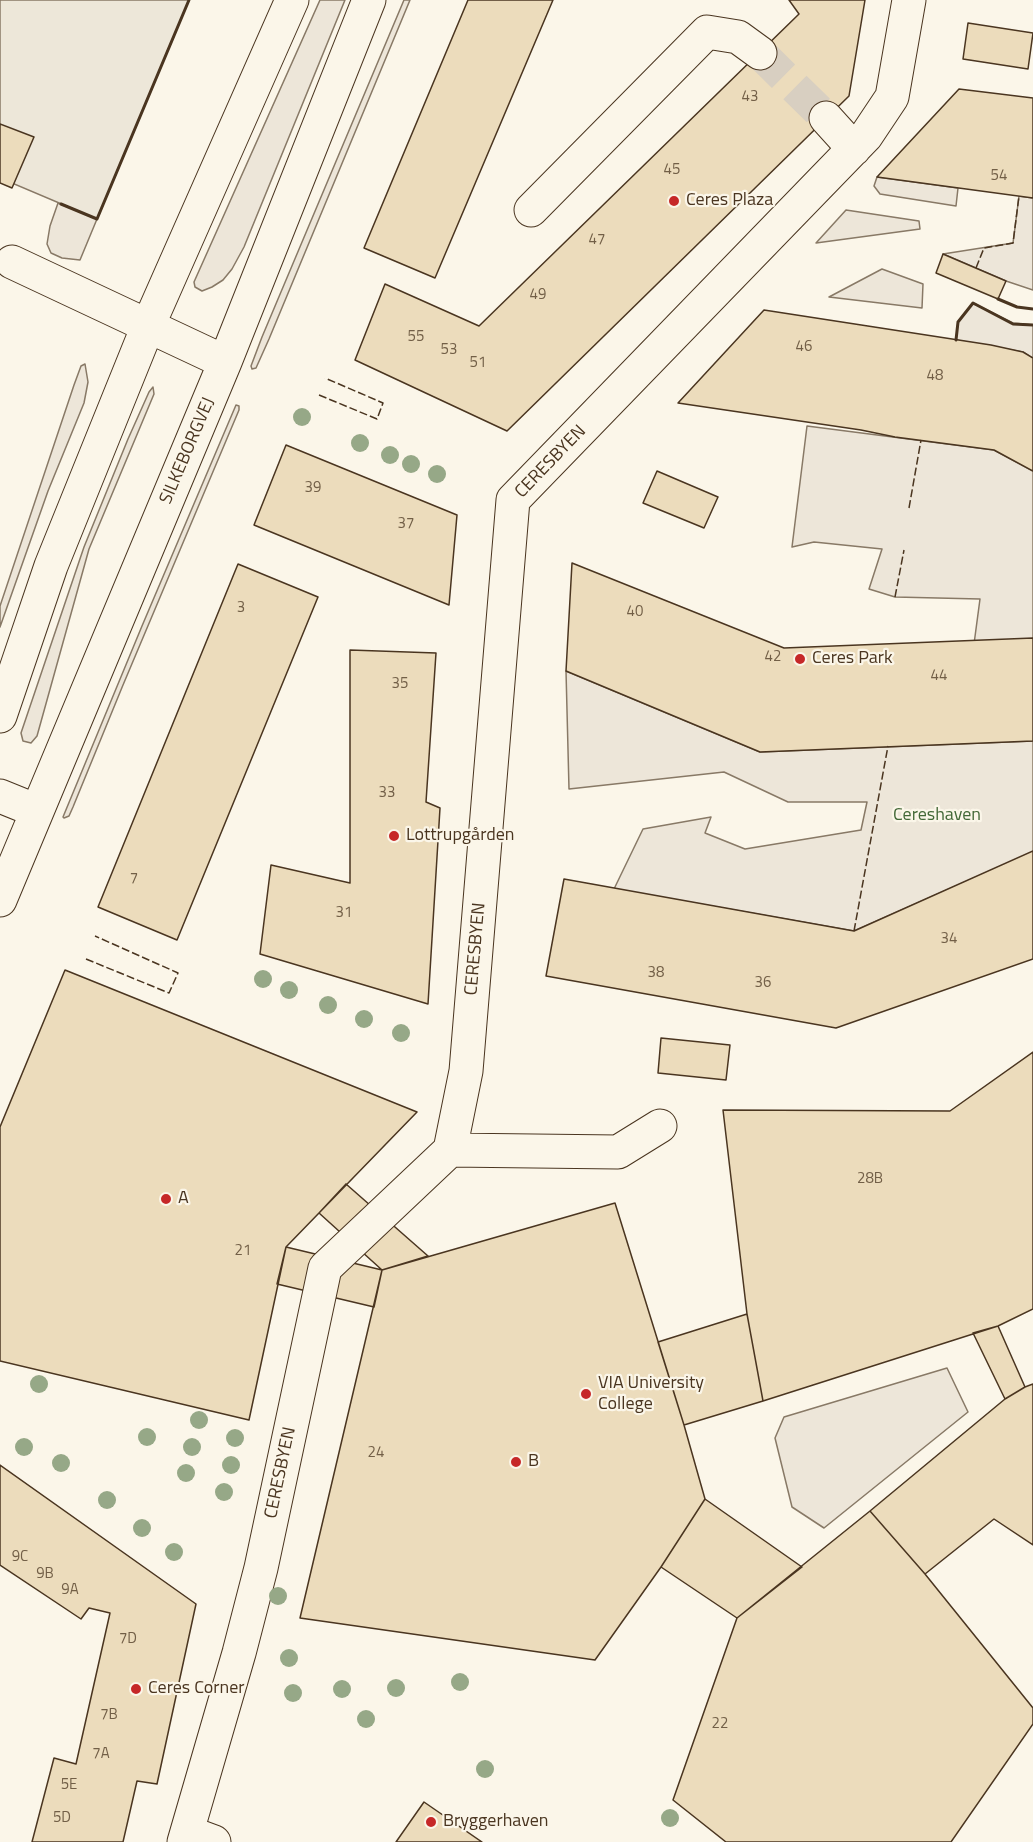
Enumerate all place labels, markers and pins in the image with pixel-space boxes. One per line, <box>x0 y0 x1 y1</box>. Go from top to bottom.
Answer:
place label: Ceres Plaza <box>686 190 773 212</box>
marker: Ceres Plaza <box>667 194 681 208</box>
place label: Ceres Park <box>812 648 893 670</box>
marker: Ceres Park <box>793 652 807 666</box>
place label: Lottrupgården <box>406 825 514 847</box>
marker: Lottrupgården <box>387 829 401 843</box>
place label: A <box>178 1188 189 1210</box>
marker: A <box>159 1192 173 1206</box>
place label: VIA University College <box>598 1373 704 1416</box>
marker: VIA University College <box>579 1387 593 1401</box>
place label: B <box>528 1451 539 1473</box>
marker: B <box>509 1455 523 1469</box>
place label: Ceres Corner <box>148 1678 244 1700</box>
marker: Ceres Corner <box>129 1682 143 1696</box>
place label: Bryggerhaven <box>443 1811 548 1833</box>
marker: Bryggerhaven <box>424 1815 438 1829</box>

